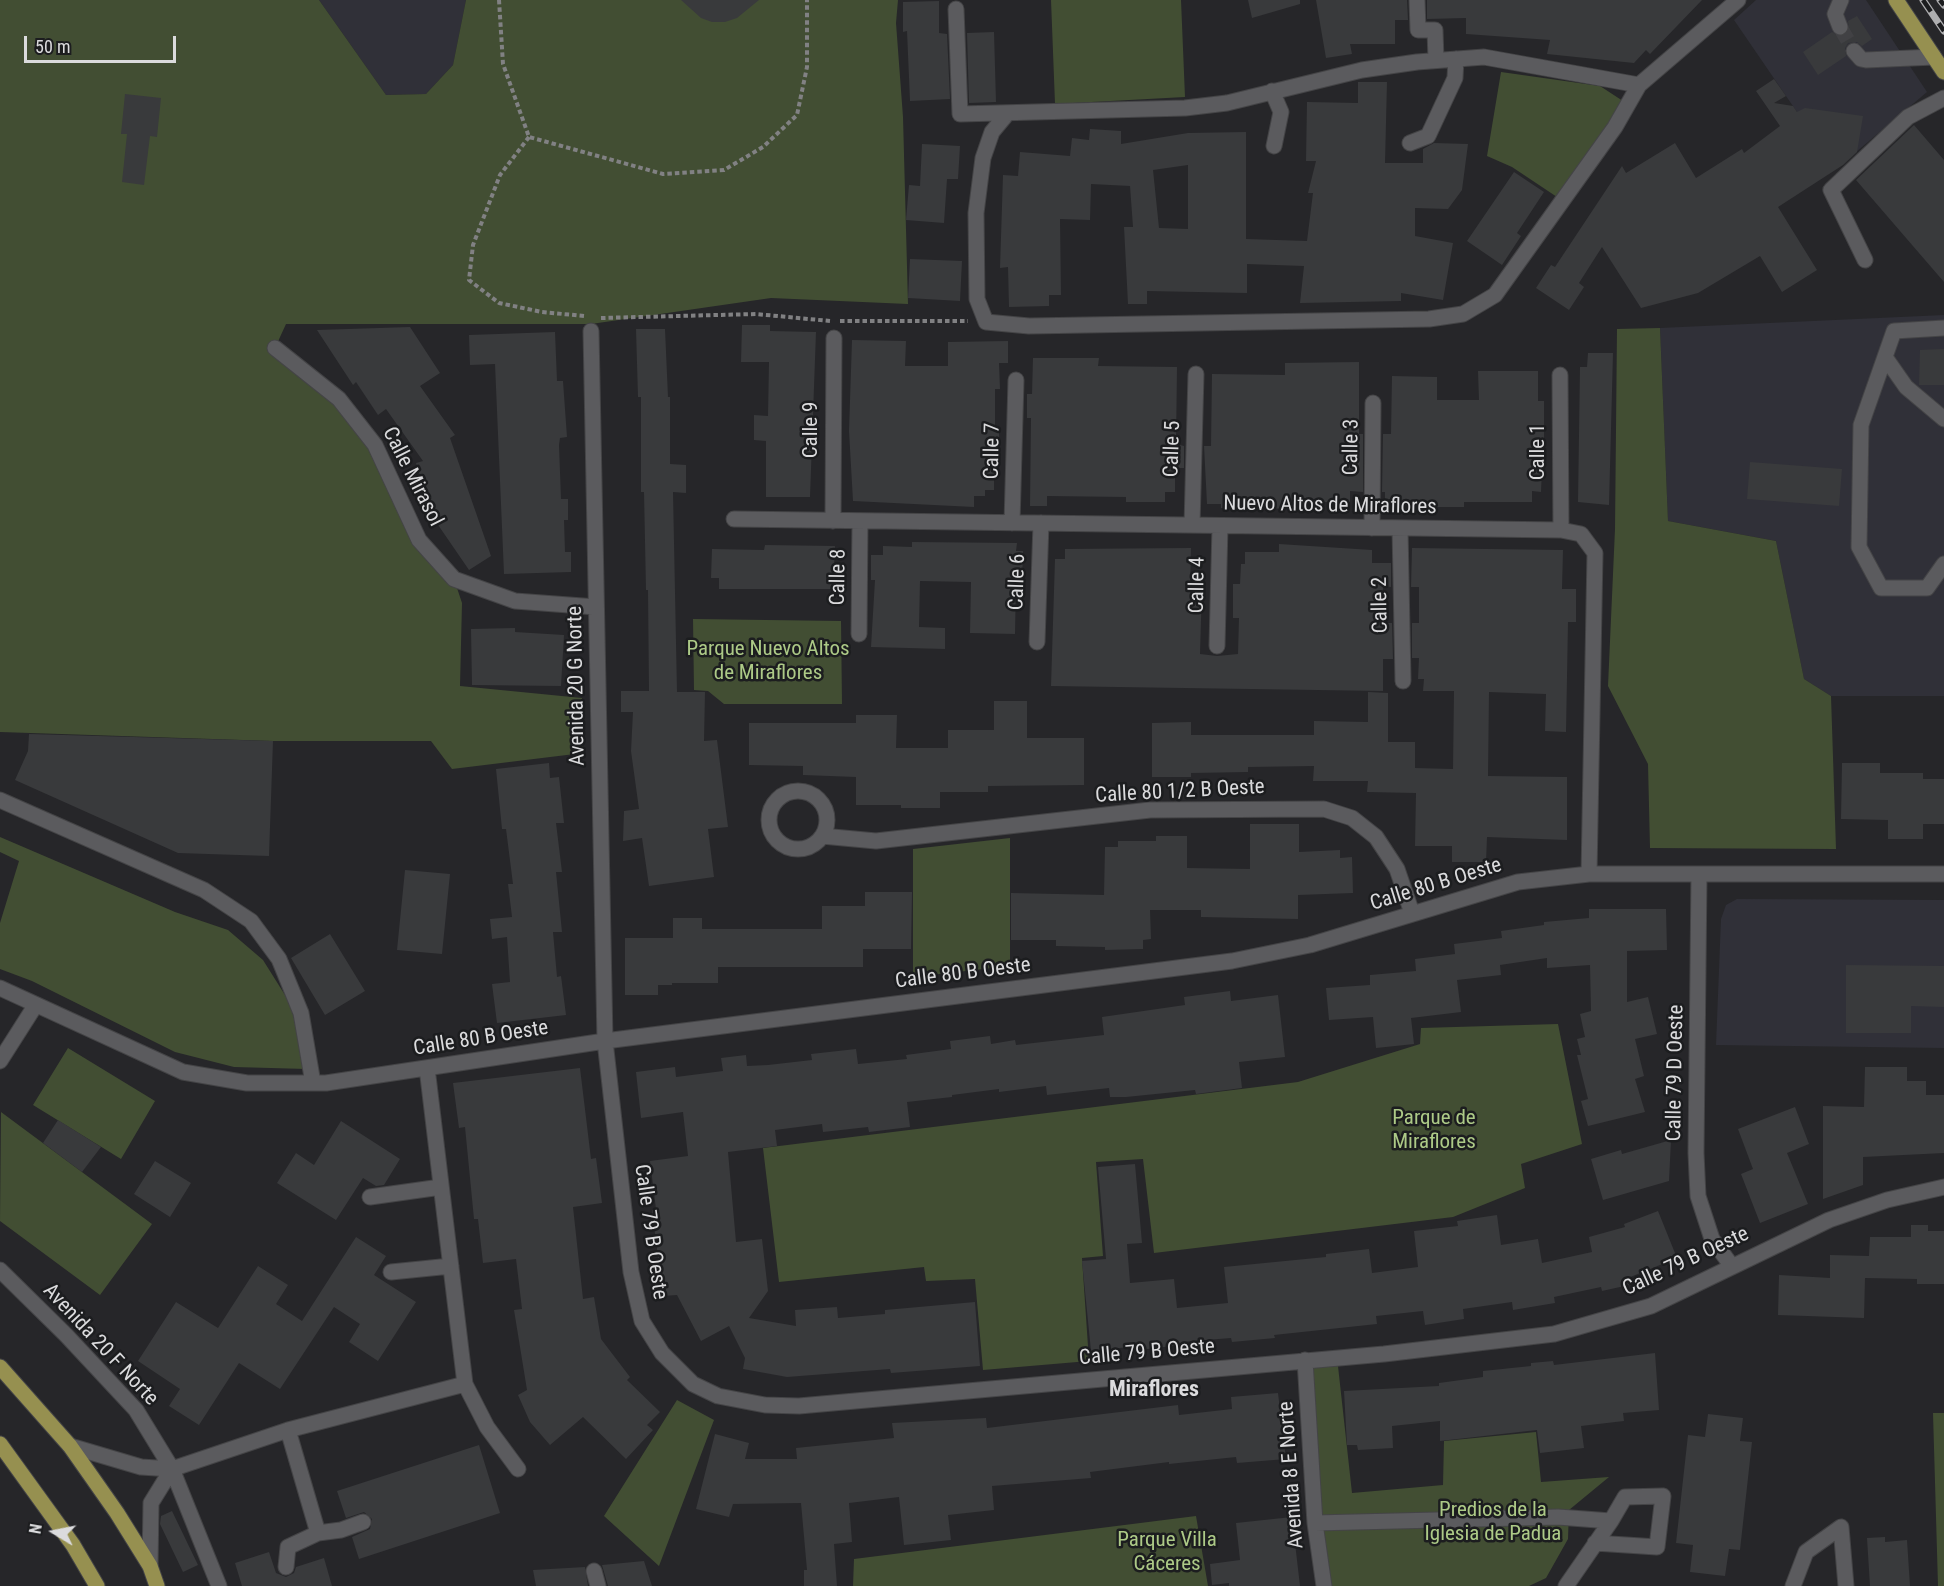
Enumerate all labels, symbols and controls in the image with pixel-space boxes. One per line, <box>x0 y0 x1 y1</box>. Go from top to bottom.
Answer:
scale bar <box>27 24 178 62</box>
text: 50 m <box>35 36 70 57</box>
street label: Calle 9 <box>799 402 825 458</box>
street label: Calle 3 <box>1339 418 1365 476</box>
street label: Calle 5 <box>1159 420 1187 478</box>
street label: Calle 7 <box>980 422 1006 480</box>
street label: Calle Mirasol <box>376 423 448 531</box>
street label: Calle 1 <box>1526 424 1552 480</box>
street label: Nuevo Altos de Miraflores <box>1223 492 1437 520</box>
street label: Calle 8 <box>826 548 852 606</box>
street label: Calle 6 <box>1004 553 1032 611</box>
street label: Calle 4 <box>1185 556 1211 614</box>
street label: Calle 2 <box>1368 576 1394 634</box>
street label: Avenida 20 G Norte <box>563 606 591 766</box>
park label: Parque Nuevo Altos de Miraflores <box>686 637 850 687</box>
street label: Calle 80 1/2 B Oeste <box>1095 775 1265 809</box>
street label: Calle 80 B Oeste <box>1367 853 1505 917</box>
street label: Calle 80 B Oeste <box>894 953 1032 995</box>
street label: Calle 79 D Oeste <box>1662 1004 1690 1142</box>
street label: Calle 80 B Oeste <box>412 1016 550 1062</box>
park label: Parque de Miraflores <box>1392 1106 1476 1156</box>
street label: Calle 79 B Oeste <box>628 1163 672 1301</box>
street label: Calle 79 B Oeste <box>1619 1222 1753 1302</box>
street label: Avenida 20 F Norte <box>37 1279 163 1411</box>
street label: Calle 79 B Oeste <box>1078 1335 1216 1371</box>
district label: Miraflores <box>1109 1377 1199 1403</box>
street label: Avenida 8 E Norte <box>1274 1401 1310 1549</box>
park label: Predios de la Iglesia de Padua <box>1425 1498 1561 1548</box>
north arrow <box>24 1502 84 1562</box>
text: N <box>26 1522 46 1535</box>
park label: Parque Villa Cáceres <box>1117 1528 1217 1578</box>

